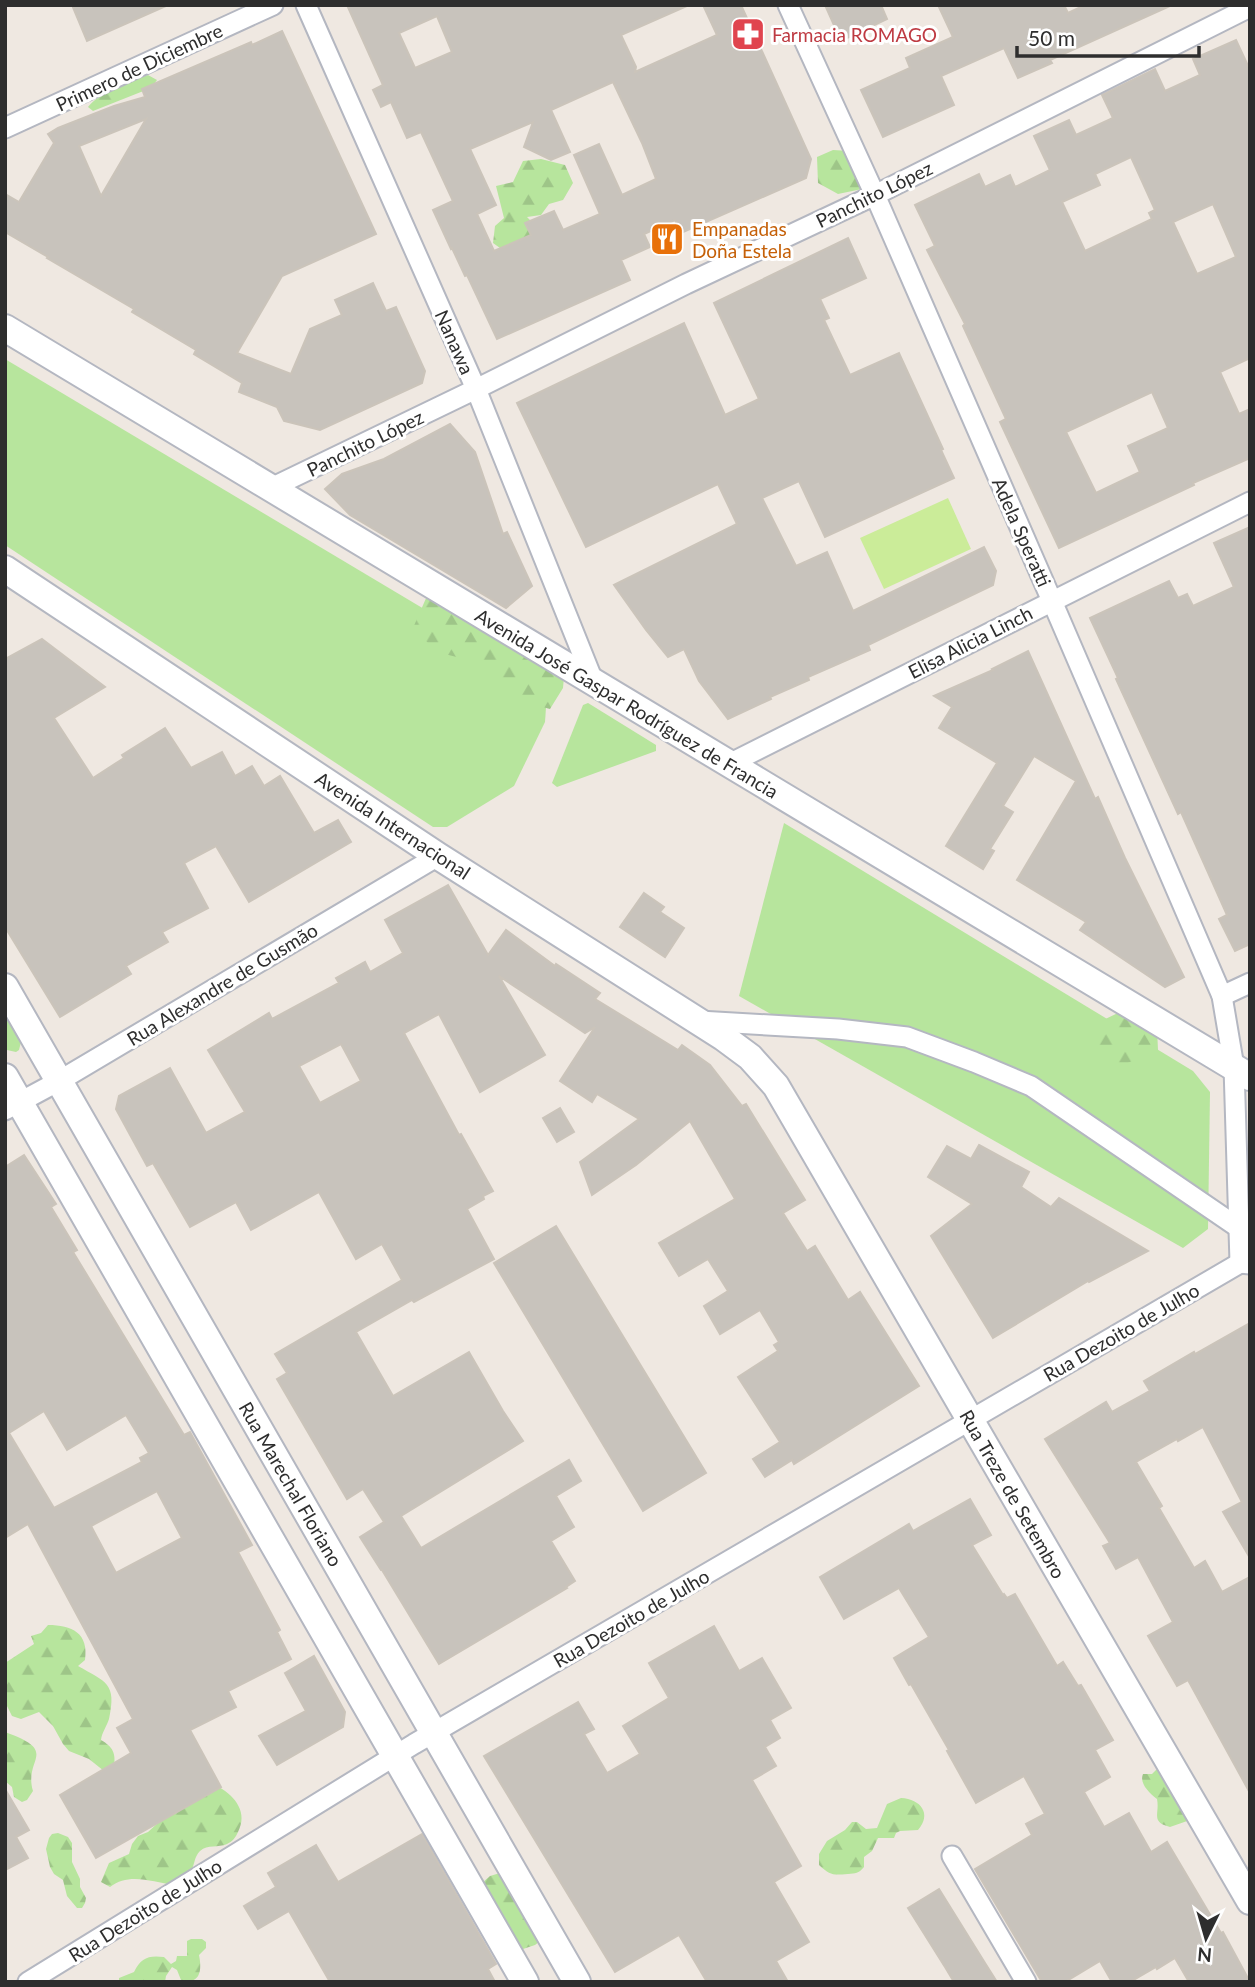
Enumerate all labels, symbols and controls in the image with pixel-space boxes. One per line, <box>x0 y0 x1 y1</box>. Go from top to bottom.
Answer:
scale bar <box>1017 14 1199 58</box>
pharmacy icon: Farmacia ROMAGO <box>729 15 767 53</box>
street label: Primero de Diciembre <box>52 18 226 116</box>
place label: Farmacia ROMAGO <box>772 23 937 46</box>
text: 50 m <box>1028 25 1075 50</box>
street label: Panchito López <box>812 156 936 232</box>
place label: Empanadas Doña Estela <box>692 217 792 262</box>
restaurant icon: Empanadas Doña Estela <box>648 220 686 258</box>
street label: Nanawa <box>431 306 479 378</box>
street label: Panchito López <box>303 405 427 481</box>
street label: Adela Speratti <box>988 474 1056 590</box>
street label: Elisa Alicia Linch <box>904 601 1036 683</box>
street label: Avenida José Gaspar Rodríguez de Francia <box>471 603 783 803</box>
street label: Avenida Internacional <box>311 766 475 884</box>
street label: Rua Alexandre de Gusmão <box>122 918 322 1050</box>
street label: Rua Dezoito de Julho <box>1039 1278 1203 1386</box>
street label: Rua Marechal Floriano <box>234 1398 348 1570</box>
street label: Rua Treze de Setembro <box>955 1406 1071 1582</box>
street label: Rua Dezoito de Julho <box>549 1564 713 1672</box>
street label: Rua Dezoito de Julho <box>64 1854 226 1966</box>
north arrow <box>1171 1903 1241 1973</box>
text: N <box>1196 1943 1213 1968</box>

